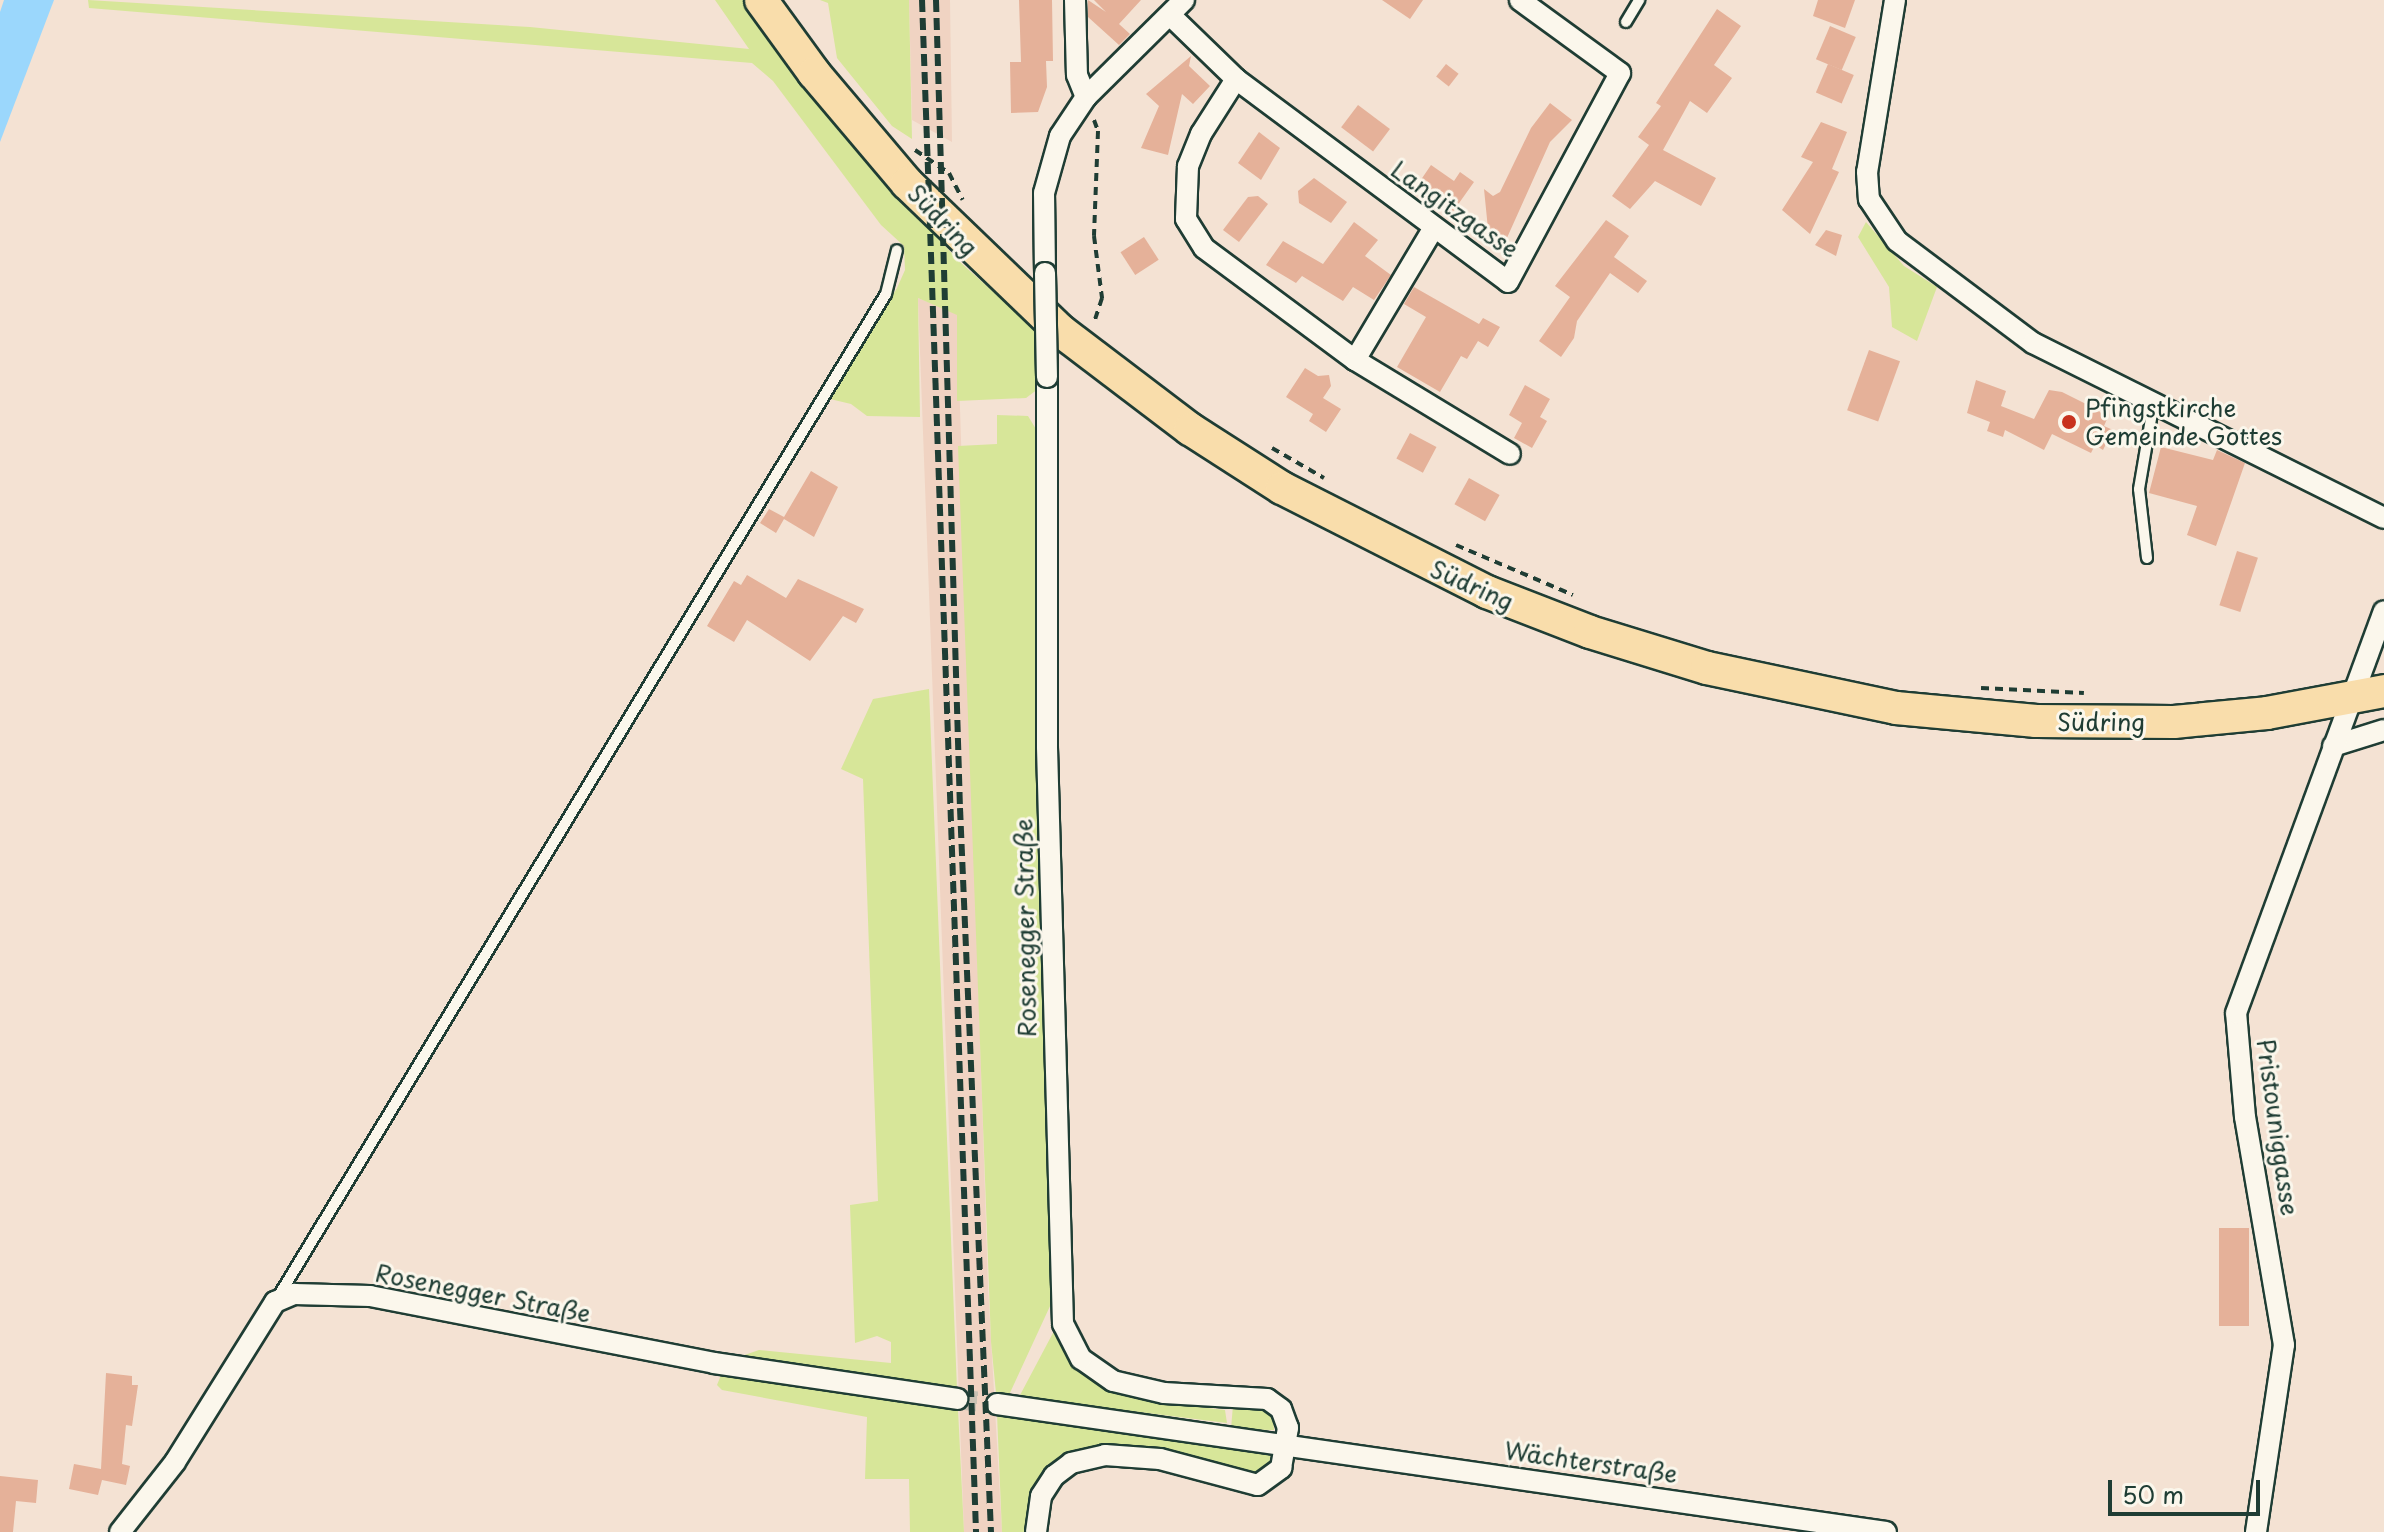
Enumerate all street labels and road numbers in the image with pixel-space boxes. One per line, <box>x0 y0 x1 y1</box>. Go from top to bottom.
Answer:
street label: Langitzgasse <box>1386 155 1524 263</box>
street label: Südring <box>902 178 984 262</box>
street label: Südring <box>1426 554 1518 616</box>
street label: Südring <box>2057 708 2145 736</box>
street label: Rosenegger Straße <box>1009 818 1041 1038</box>
street label: Pristouniggasse <box>2251 1037 2305 1217</box>
street label: Rosenegger Straße <box>373 1258 593 1328</box>
street label: Wächterstraße <box>1503 1436 1679 1488</box>

